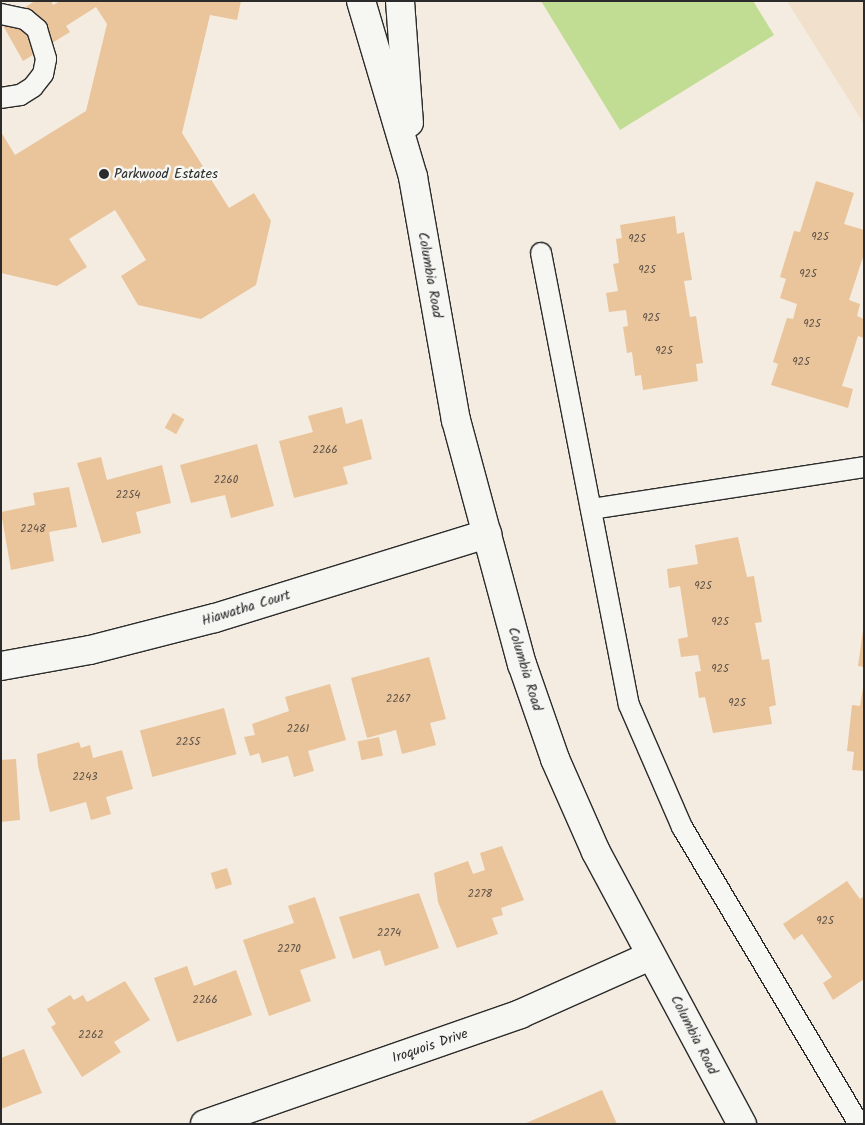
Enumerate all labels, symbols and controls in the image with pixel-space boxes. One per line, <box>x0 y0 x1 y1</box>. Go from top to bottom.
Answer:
place label: Parkwood Estates <box>114 166 218 182</box>
marker: Parkwood Estates <box>98 168 110 180</box>
house number: 925 <box>811 230 829 244</box>
street label: Columbia Road <box>414 231 446 319</box>
house number: 925 <box>628 232 646 246</box>
house number: 925 <box>638 263 656 277</box>
house number: 925 <box>799 267 817 281</box>
house number: 925 <box>642 311 660 325</box>
house number: 925 <box>803 317 821 331</box>
house number: 925 <box>655 344 673 358</box>
house number: 925 <box>792 355 810 369</box>
house number: 2266 <box>312 443 338 457</box>
house number: 2260 <box>214 473 238 487</box>
house number: 2254 <box>116 488 140 502</box>
house number: 2248 <box>20 522 46 536</box>
house number: 925 <box>694 579 712 593</box>
street label: Hiawatha Court <box>200 587 292 629</box>
house number: 925 <box>711 615 729 629</box>
street label: Columbia Road <box>504 625 546 713</box>
house number: 925 <box>711 662 729 676</box>
house number: 2267 <box>386 692 410 706</box>
house number: 925 <box>728 696 746 710</box>
house number: 2261 <box>287 722 309 736</box>
house number: 2255 <box>176 735 200 749</box>
house number: 2243 <box>72 770 98 784</box>
house number: 2278 <box>468 887 492 901</box>
house number: 925 <box>816 914 834 928</box>
house number: 2274 <box>377 926 401 940</box>
house number: 2270 <box>277 942 301 956</box>
street label: Columbia Road <box>667 992 721 1078</box>
house number: 2266 <box>192 993 218 1007</box>
street label: Iroquois Drive <box>390 1025 470 1067</box>
house number: 2262 <box>78 1028 104 1042</box>

